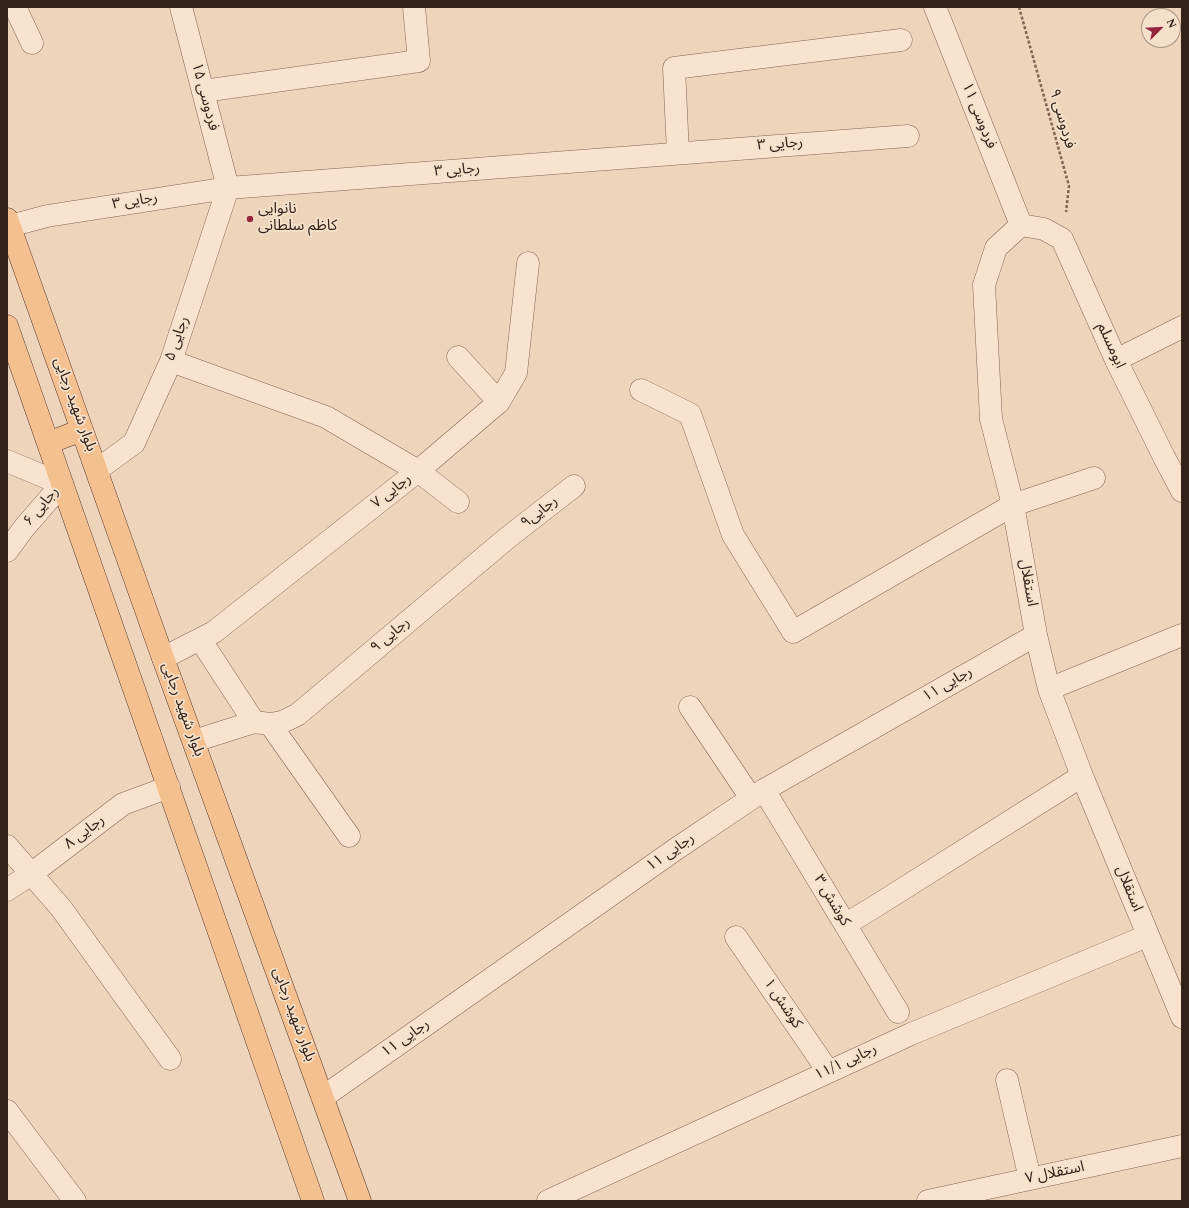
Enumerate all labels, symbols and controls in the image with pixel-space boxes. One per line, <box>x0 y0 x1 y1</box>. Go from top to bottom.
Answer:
north arrow <box>1141 8 1181 48</box>
text: N <box>1162 16 1181 31</box>
street label: فردوسی ۱۵ <box>186 61 222 133</box>
street label: فردوسی ۱۱ <box>957 80 999 152</box>
street label: فردوسی ۹ <box>1044 87 1078 151</box>
street label: رجایی ۳ <box>756 134 804 156</box>
street label: رجایی ۳ <box>433 160 481 182</box>
street label: رجایی ۳ <box>111 190 159 214</box>
place label: نانوایی کاظم سلطانی <box>258 201 337 236</box>
marker: نانوایی کاظم سلطانی <box>245 214 255 224</box>
street label: رجایی ۵ <box>162 314 194 364</box>
street label: ابومسلم <box>1092 320 1128 372</box>
street label: بلوار شهید رجایی <box>49 356 99 454</box>
street label: رجایی ۷ <box>368 471 416 513</box>
street label: رجایی ۶ <box>20 484 64 530</box>
street label: رجایی۹ <box>518 493 562 533</box>
street label: استقلال <box>1014 558 1040 608</box>
street label: رجایی ۹ <box>368 614 414 658</box>
street label: بلوار شهید رجایی <box>157 661 207 759</box>
street label: رجایی ۱۱ <box>920 664 976 706</box>
street label: رجایی ۸ <box>61 812 109 854</box>
street label: رجایی ۱۱ <box>643 830 699 876</box>
street label: استقلال <box>1111 863 1145 915</box>
street label: کوشش ۳ <box>809 872 853 930</box>
street label: بلوار شهید رجایی <box>268 966 318 1064</box>
street label: کوشش ۱ <box>759 976 805 1032</box>
street label: رجایی ۱۱ <box>378 1016 434 1062</box>
street label: رجایی ۱۱/۱ <box>812 1041 880 1085</box>
street label: استقلال ۷ <box>1024 1159 1086 1189</box>

